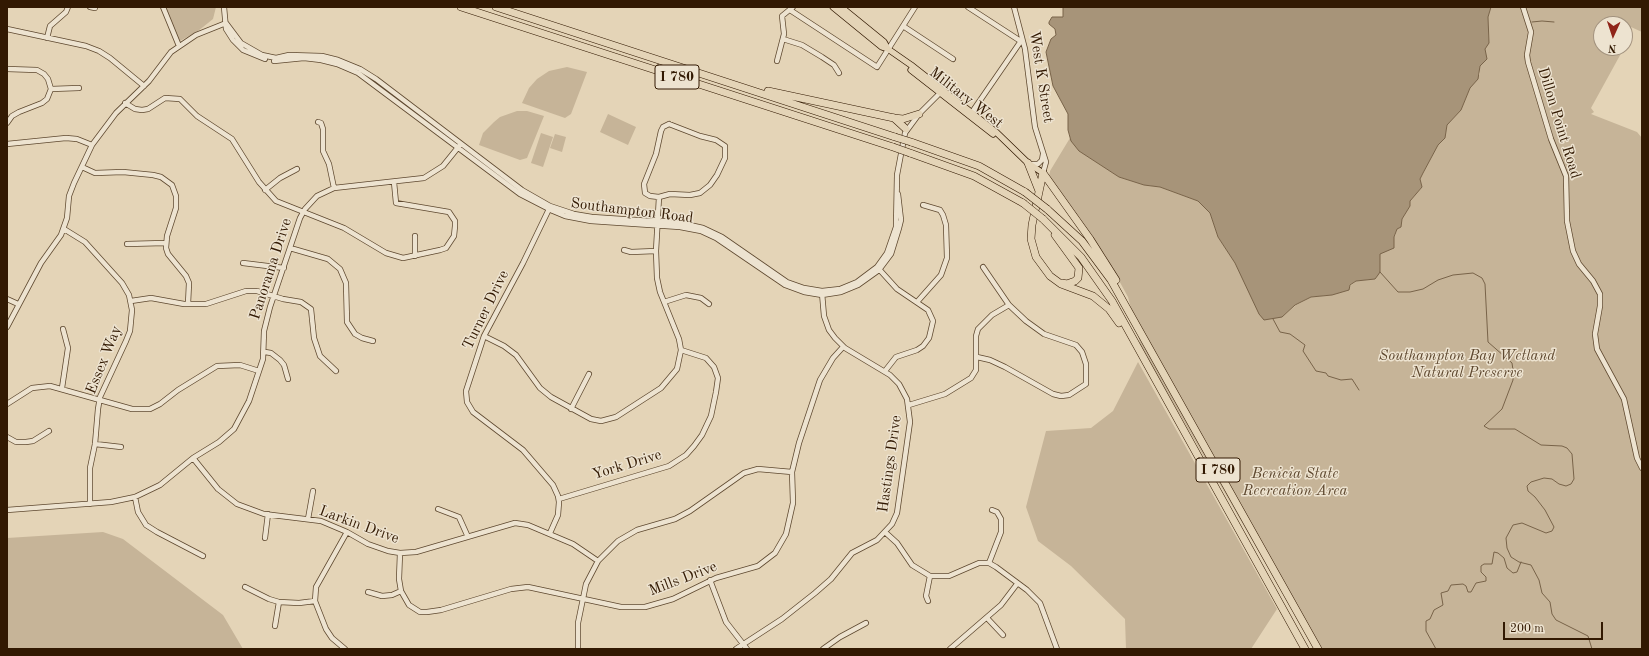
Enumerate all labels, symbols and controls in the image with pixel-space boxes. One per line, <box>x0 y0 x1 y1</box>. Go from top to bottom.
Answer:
north arrow <box>1593 16 1633 56</box>
street label: West K Street <box>1025 30 1057 124</box>
text: N <box>1608 42 1617 53</box>
street label: Military West <box>925 64 1007 132</box>
road number: I 780 <box>655 65 699 89</box>
street label: Dillon Point Road <box>1534 65 1584 181</box>
street label: Southampton Road <box>570 195 694 227</box>
street label: Panorama Drive <box>246 216 296 322</box>
street label: Turner Drive <box>459 267 513 353</box>
street label: Essex Way <box>82 323 126 397</box>
park label: Southampton Bay Wetland Natural Preserve <box>1379 347 1555 382</box>
street label: Hastings Drive <box>874 414 906 514</box>
street label: York Drive <box>590 446 664 484</box>
road number: I 780 <box>1196 458 1240 482</box>
park label: Benicia State Recreation Area <box>1242 465 1348 500</box>
street label: Larkin Drive <box>317 502 401 548</box>
street label: Mills Drive <box>646 558 720 600</box>
scale bar <box>1505 614 1605 640</box>
text: 200 m <box>1510 623 1544 635</box>

